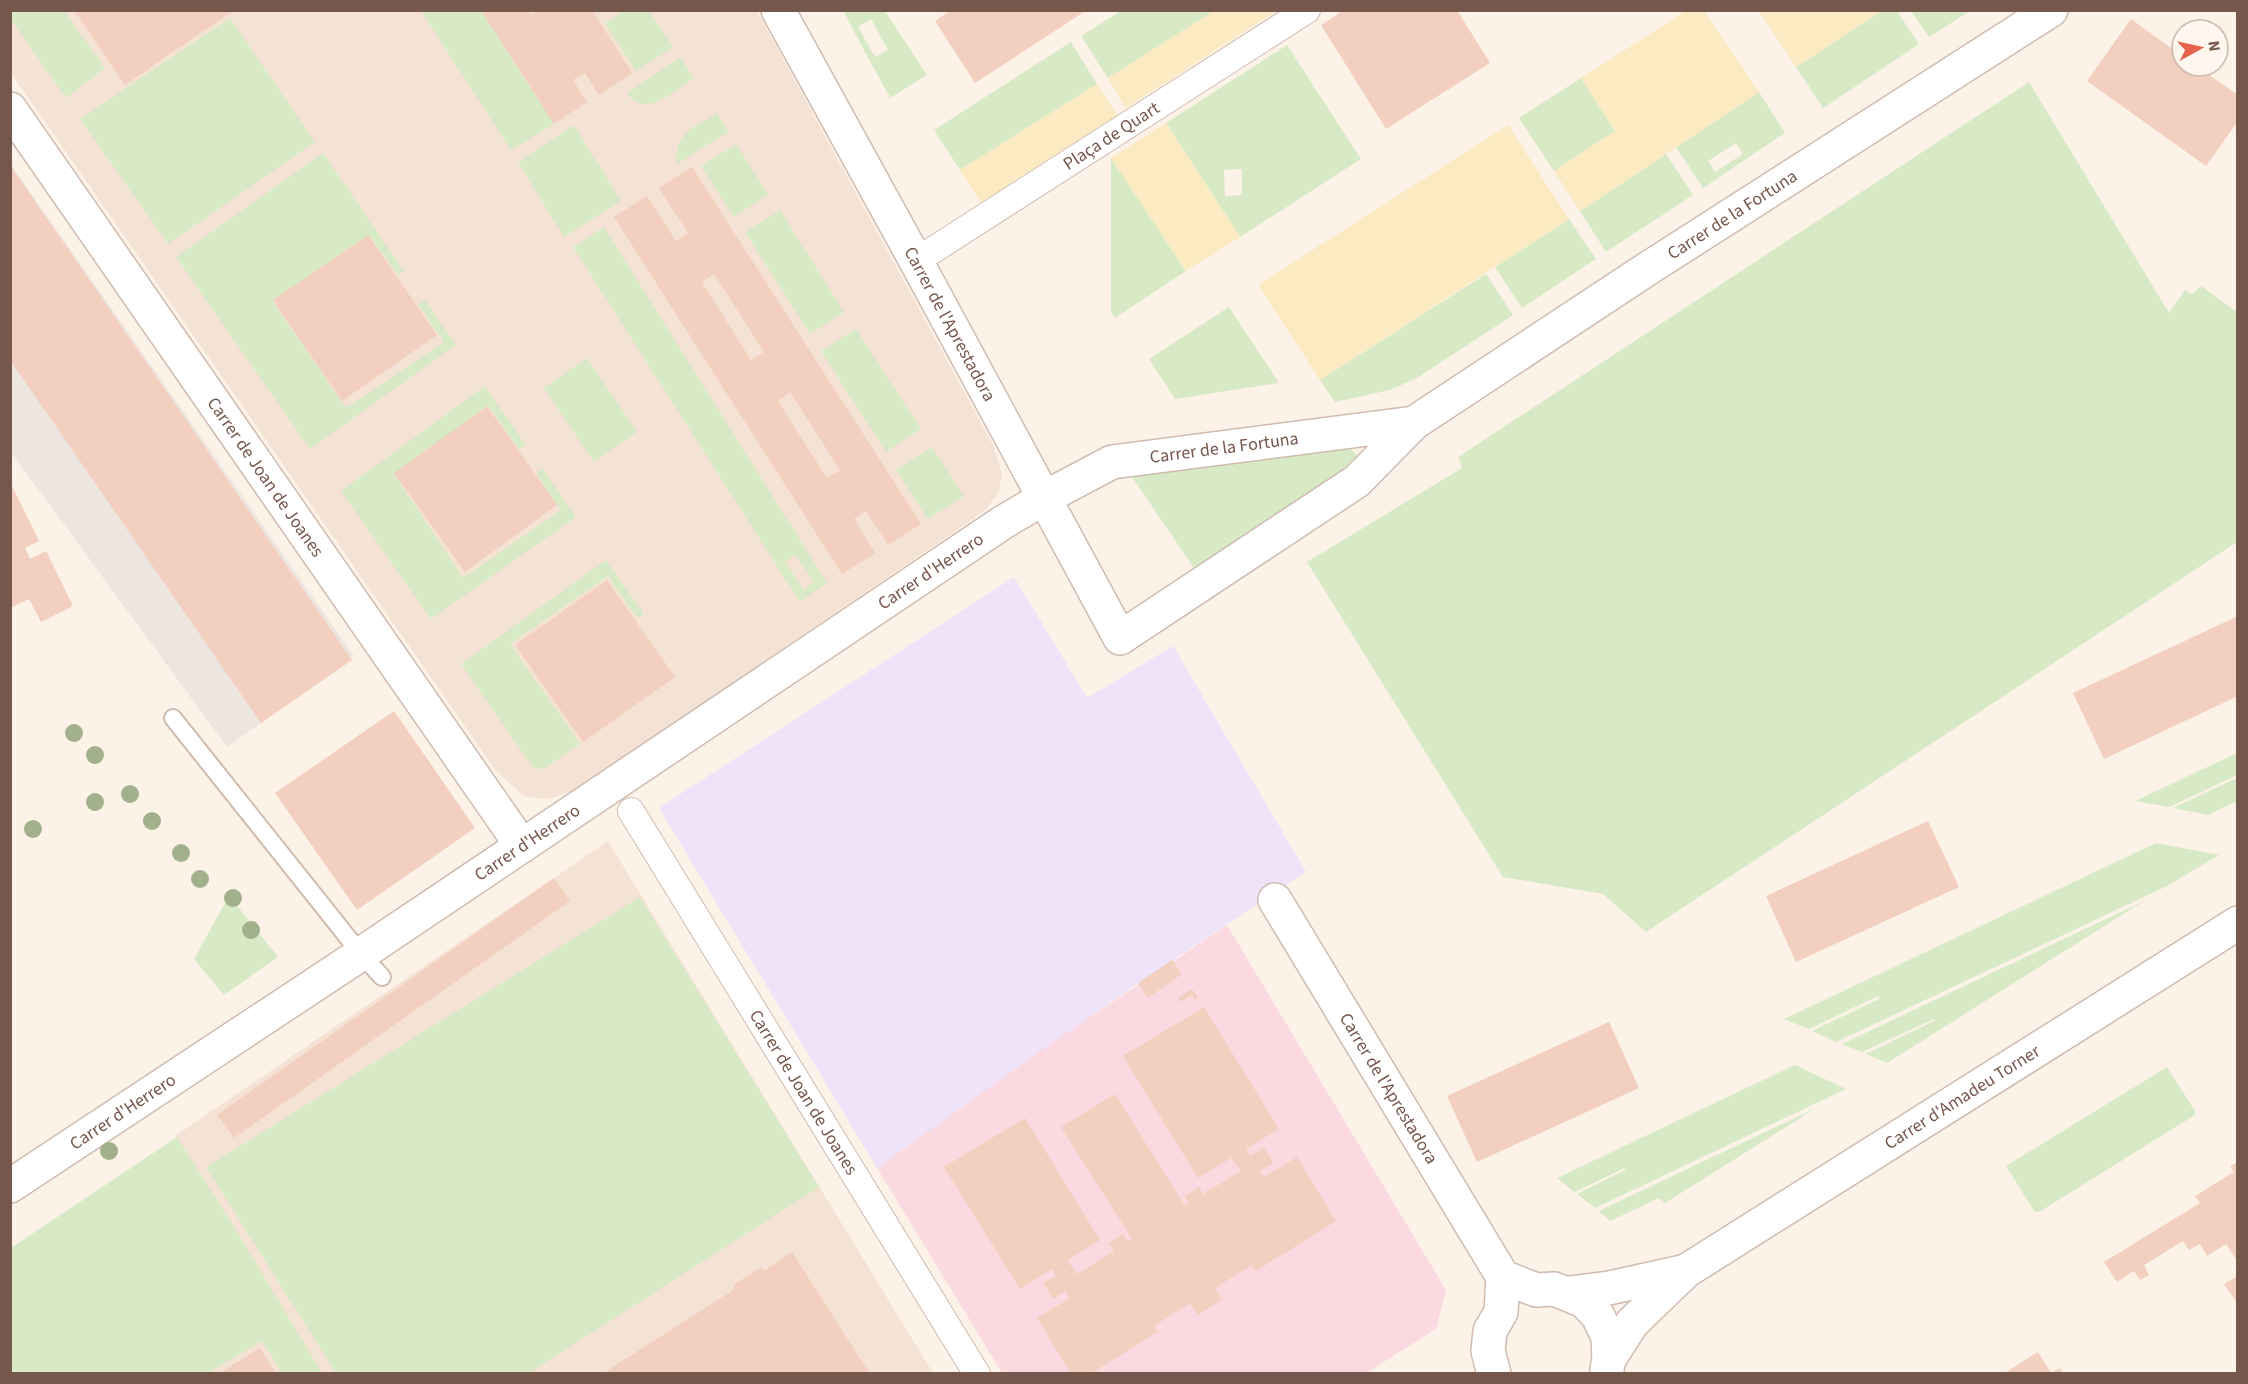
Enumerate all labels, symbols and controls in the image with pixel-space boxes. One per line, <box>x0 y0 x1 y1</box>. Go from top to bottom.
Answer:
north arrow <box>2170 18 2230 78</box>
text: N <box>2202 39 2225 53</box>
street label: Plaça de Quart <box>1058 96 1165 176</box>
street label: Carrer de la Fortuna <box>1663 164 1802 266</box>
street label: Carrer de l'Aprestadora <box>898 242 1002 406</box>
street label: Carrer de Joan de Joanes <box>201 392 330 562</box>
street label: Carrer de la Fortuna <box>1148 426 1300 470</box>
street label: Carrer d'Herrero <box>873 527 989 616</box>
street label: Carrer d'Herrero <box>470 798 585 887</box>
street label: Carrer de Joan de Joanes <box>743 1005 864 1180</box>
street label: Carrer de l'Aprestadora <box>1333 1008 1444 1169</box>
street label: Carrer d'Amadeu Torner <box>1880 1039 2046 1156</box>
street label: Carrer d'Herrero <box>65 1068 181 1156</box>

